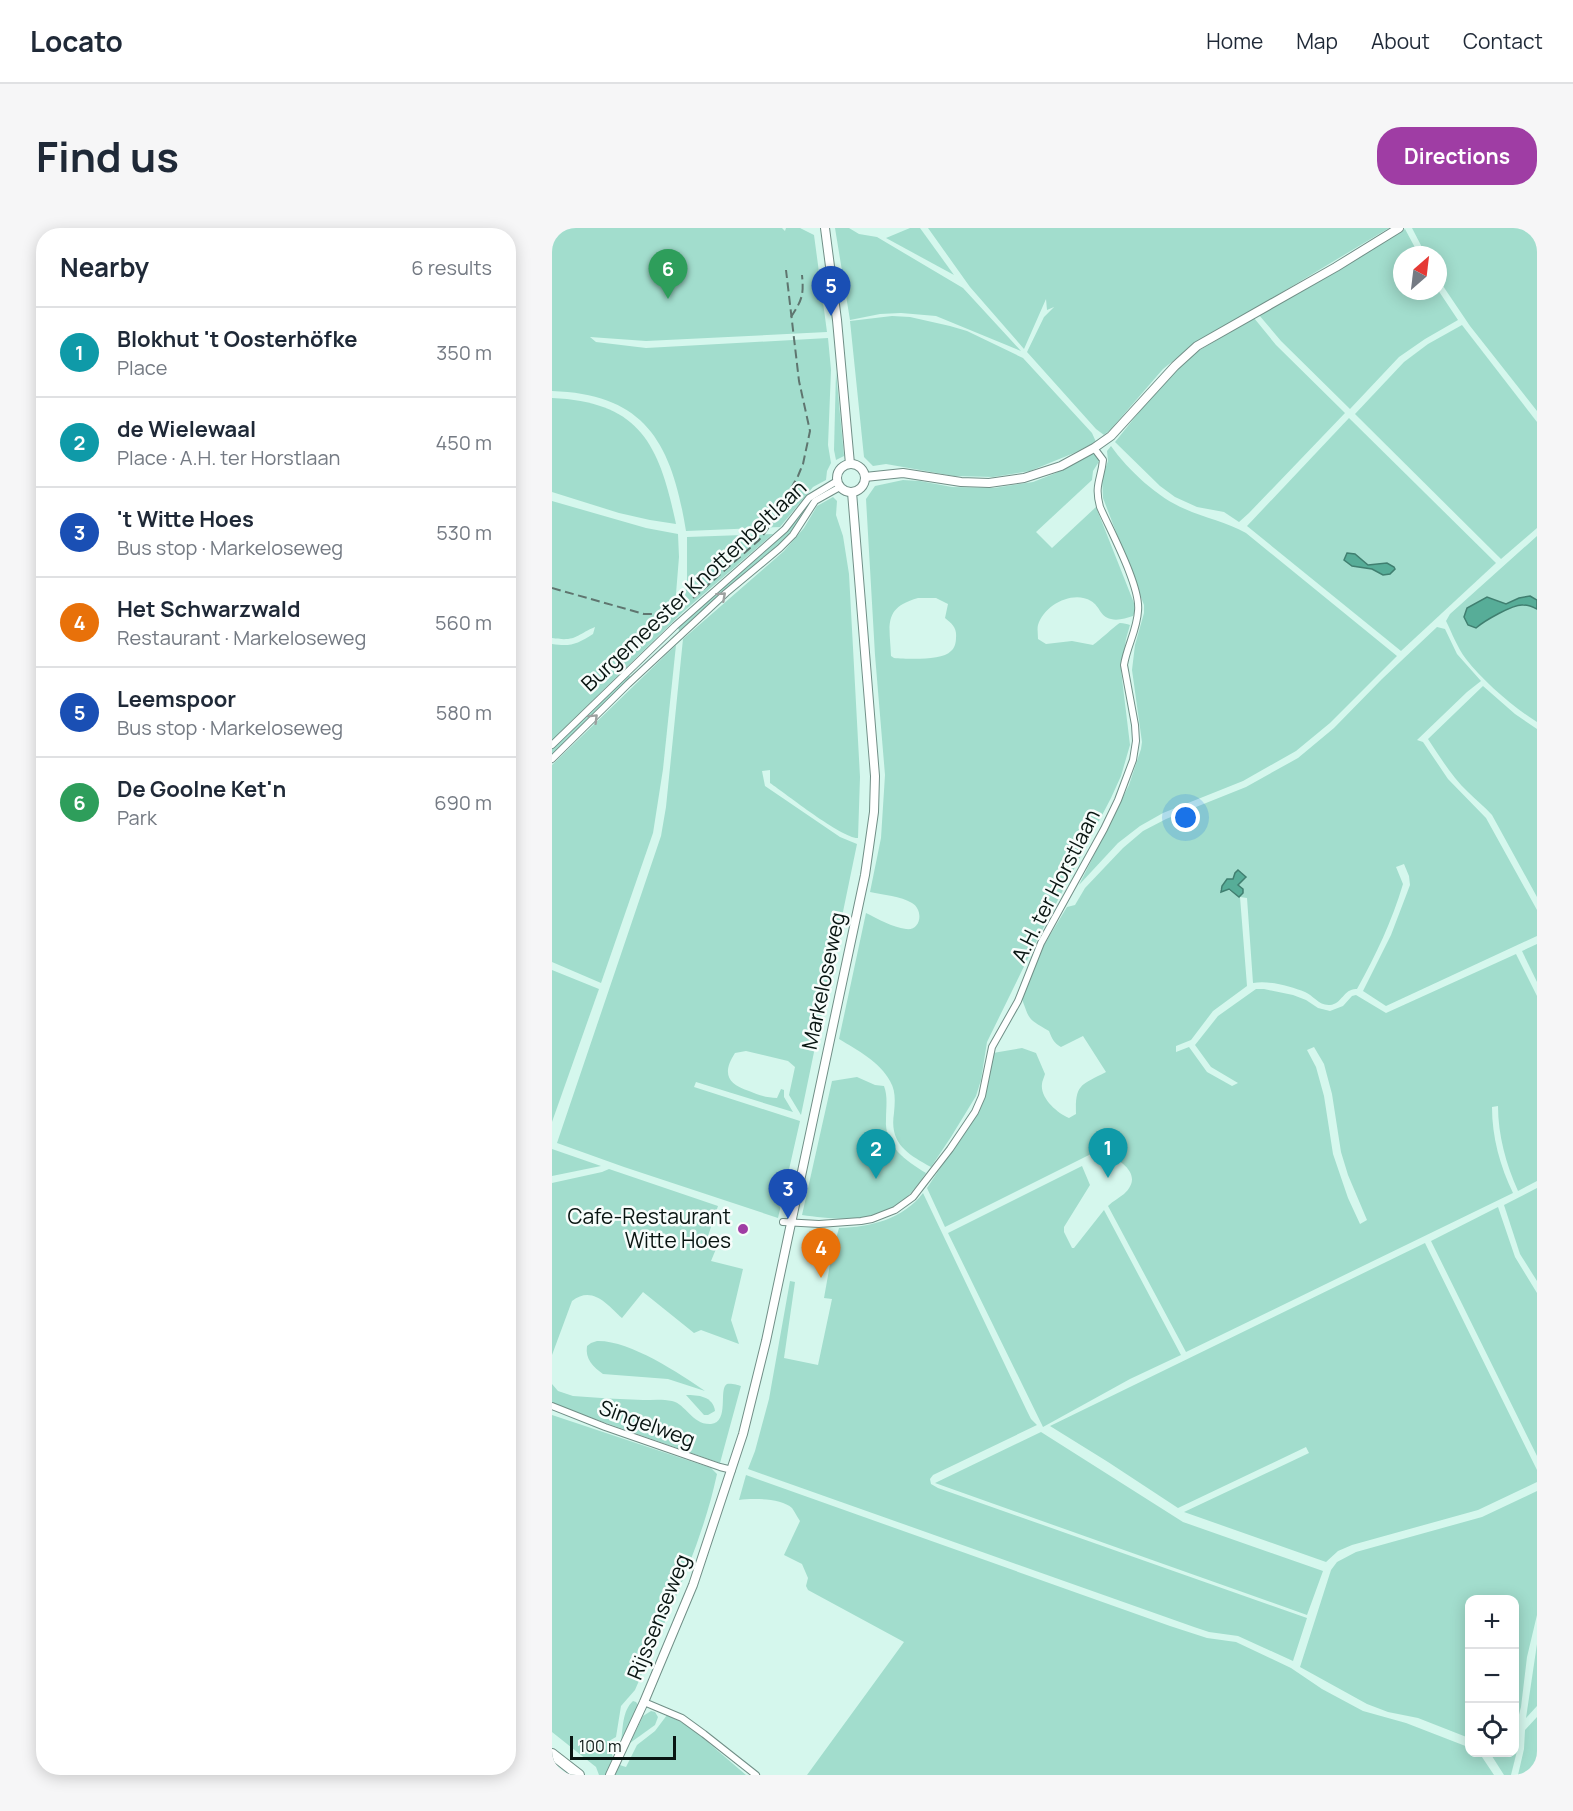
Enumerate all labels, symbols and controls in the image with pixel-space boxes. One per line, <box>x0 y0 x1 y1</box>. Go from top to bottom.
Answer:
text: Locato <box>30 22 123 60</box>
text: Home <box>1206 27 1263 55</box>
text: Map <box>1296 27 1338 55</box>
text: About <box>1371 27 1430 55</box>
text: Contact <box>1463 27 1543 55</box>
text: Find us <box>36 127 179 185</box>
button: Directions <box>1377 127 1537 185</box>
north arrow <box>1393 246 1447 300</box>
text: Nearby <box>60 249 149 285</box>
pin: 6 <box>648 250 688 299</box>
text: 6 results <box>411 254 492 281</box>
pin: 5 <box>812 266 850 316</box>
text: Blokhut 't Oosterhöfke <box>117 324 357 354</box>
text: 1 <box>75 339 84 366</box>
text: 350 m <box>436 339 492 366</box>
text: Place <box>117 354 167 381</box>
text: de Wielewaal <box>117 414 256 444</box>
text: 2 <box>74 429 85 456</box>
text: 450 m <box>436 429 492 456</box>
text: Place · A.H. ter Horstlaan <box>117 444 340 471</box>
street label: Burgemeester Knottenbeltlaan <box>575 473 812 697</box>
text: 't Witte Hoes <box>117 504 254 534</box>
text: 3 <box>74 519 85 546</box>
text: 530 m <box>436 519 492 546</box>
text: Bus stop · Markeloseweg <box>117 534 343 561</box>
one-way arrow <box>716 592 726 603</box>
text: Het Schwarzwald <box>117 594 301 624</box>
text: 4 <box>73 609 86 636</box>
text: 560 m <box>435 609 492 636</box>
text: Restaurant · Markeloseweg <box>117 624 366 651</box>
text: Leemspoor <box>117 684 236 714</box>
text: 5 <box>74 699 85 726</box>
text: 580 m <box>436 699 492 726</box>
text: Bus stop · Markeloseweg <box>117 714 343 741</box>
one-way arrow <box>587 714 597 725</box>
text: De Goolne Ket'n <box>117 774 286 804</box>
text: 6 <box>73 789 86 816</box>
text: 690 m <box>434 789 492 816</box>
your location <box>1171 803 1200 832</box>
text: Park <box>117 804 157 831</box>
street label: A.H. ter Horstlaan <box>1004 804 1106 967</box>
street label: Markeloseweg <box>795 909 851 1052</box>
pin: 1 <box>1088 1128 1128 1178</box>
pin: 2 <box>856 1130 896 1179</box>
pin: 3 <box>768 1170 808 1219</box>
place label: Cafe-Restaurant Witte Hoes <box>567 1202 731 1254</box>
marker: Cafe-Restaurant Witte Hoes <box>736 1222 750 1236</box>
pin: 4 <box>802 1228 840 1278</box>
street label: Singelweg <box>595 1393 699 1453</box>
street label: Rijssenseweg <box>620 1550 696 1684</box>
map controls <box>1465 1595 1519 1757</box>
button: + <box>1465 1595 1519 1649</box>
button: − <box>1465 1649 1519 1703</box>
button: locate <box>1465 1703 1519 1757</box>
scale bar <box>570 1733 676 1760</box>
text: 100 m <box>579 1735 622 1757</box>

